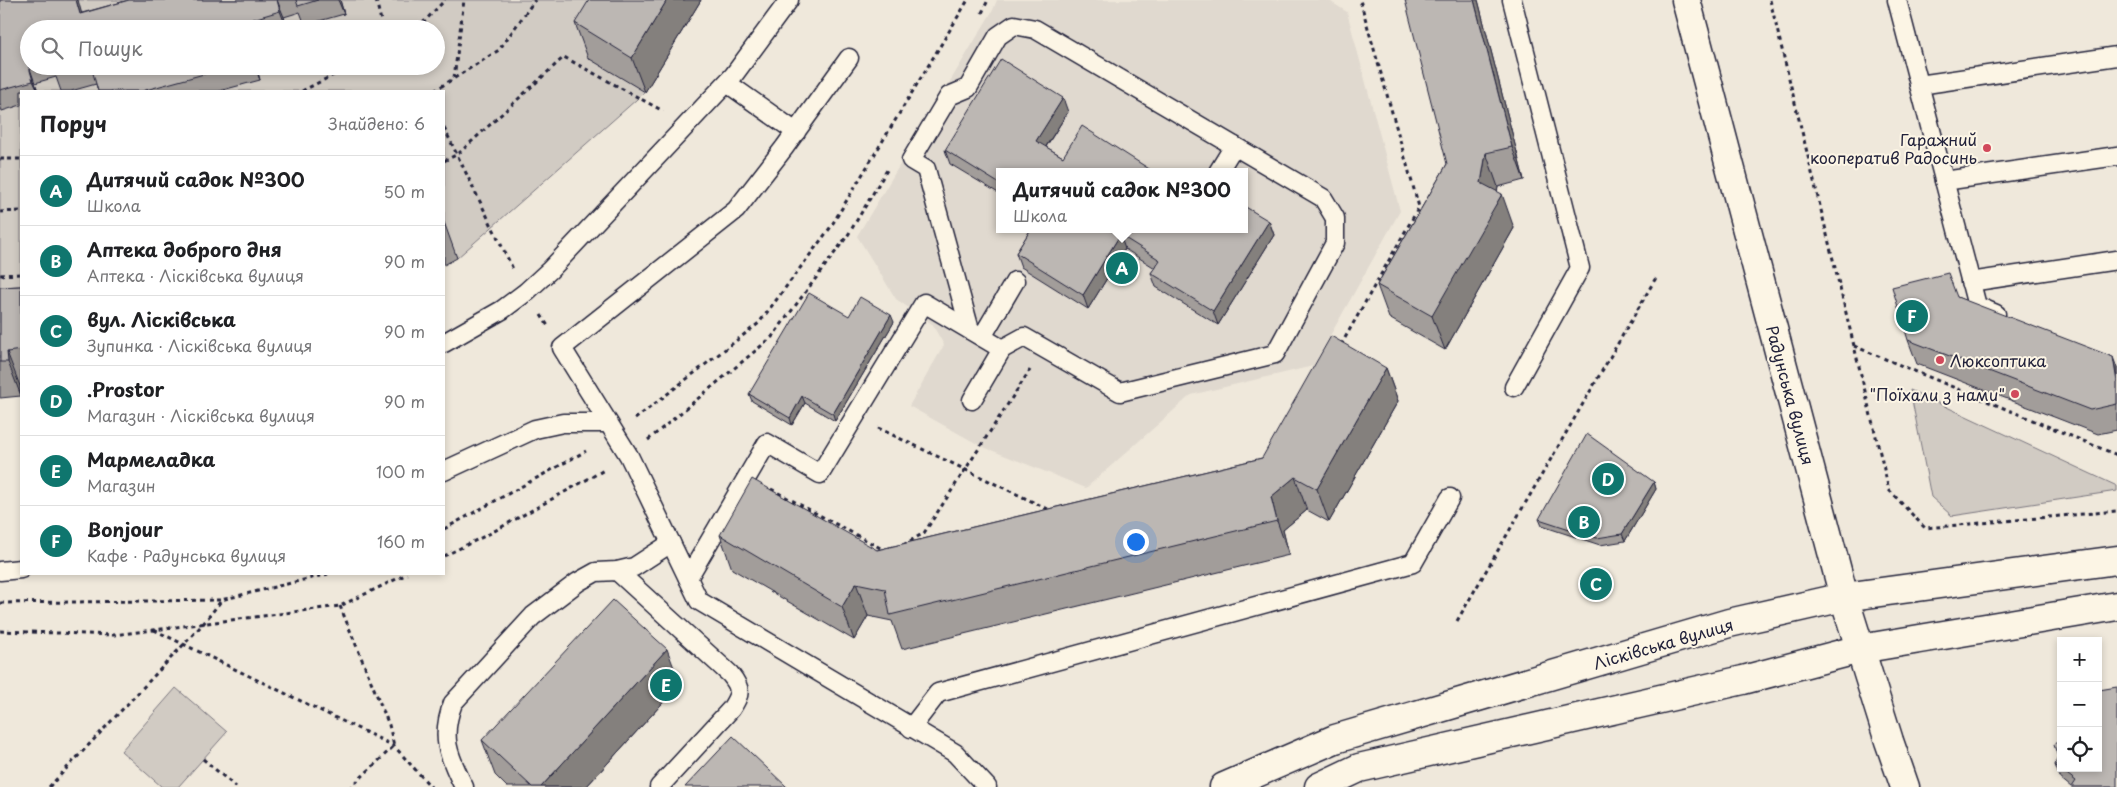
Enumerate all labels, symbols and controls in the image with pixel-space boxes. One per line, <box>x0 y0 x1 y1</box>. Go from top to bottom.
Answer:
search box <box>20 20 445 75</box>
icon: search <box>38 34 66 62</box>
text: Пошук <box>78 34 143 62</box>
text: Поруч <box>40 107 107 139</box>
text: Знайдено: 6 <box>328 111 425 135</box>
place label: Гаражний кооператив Радосинь <box>1810 127 1977 169</box>
marker: Гаражний кооператив Радосинь <box>1981 142 1993 154</box>
text: Дитячий садок №300 <box>87 165 305 193</box>
popup <box>996 168 1248 233</box>
text: Дитячий садок №300 <box>1013 175 1231 203</box>
text: A <box>50 179 62 203</box>
text: 50 m <box>384 179 425 203</box>
text: Школа <box>87 193 141 217</box>
text: Школа <box>1013 203 1067 227</box>
text: Аптека доброго дня <box>87 235 282 263</box>
text: B <box>51 249 61 273</box>
text: 90 m <box>384 249 425 273</box>
pin: A <box>1106 249 1138 287</box>
text: Аптека · Лісківська вулиця <box>87 263 304 287</box>
pin: F <box>1896 297 1928 335</box>
text: вул. Лісківська <box>87 305 236 333</box>
text: C <box>50 319 62 343</box>
text: 90 m <box>384 319 425 343</box>
street label: Радунська вулиця <box>1761 323 1821 467</box>
text: Зупинка · Лісківська вулиця <box>87 333 313 357</box>
place label: Люксоптика <box>1950 348 2046 372</box>
marker: Люксоптика <box>1934 354 1946 366</box>
text: .Prostor <box>87 375 164 403</box>
place label: "Поїхали з нами" <box>1869 382 2005 406</box>
marker: "Поїхали з нами" <box>2009 388 2021 400</box>
text: D <box>50 389 62 413</box>
text: 90 m <box>384 389 425 413</box>
text: Магазин · Лісківська вулиця <box>87 403 315 427</box>
text: Мармеладка <box>87 445 215 473</box>
text: E <box>51 459 61 483</box>
text: 100 m <box>376 459 425 483</box>
pin: D <box>1592 460 1624 498</box>
text: Магазин <box>87 473 156 497</box>
pin: B <box>1568 503 1600 541</box>
text: Bonjour <box>87 515 163 543</box>
text: F <box>51 529 61 553</box>
text: 160 m <box>377 529 425 553</box>
your location <box>1123 529 1149 555</box>
text: Кафе · Радунська вулиця <box>87 543 286 567</box>
pin: C <box>1580 565 1612 603</box>
street label: Лісківська вулиця <box>1590 612 1736 674</box>
map controls <box>2057 637 2102 772</box>
button: + <box>2057 637 2102 682</box>
pin: E <box>650 666 682 704</box>
button: − <box>2057 682 2102 727</box>
button: locate <box>2057 727 2102 772</box>

